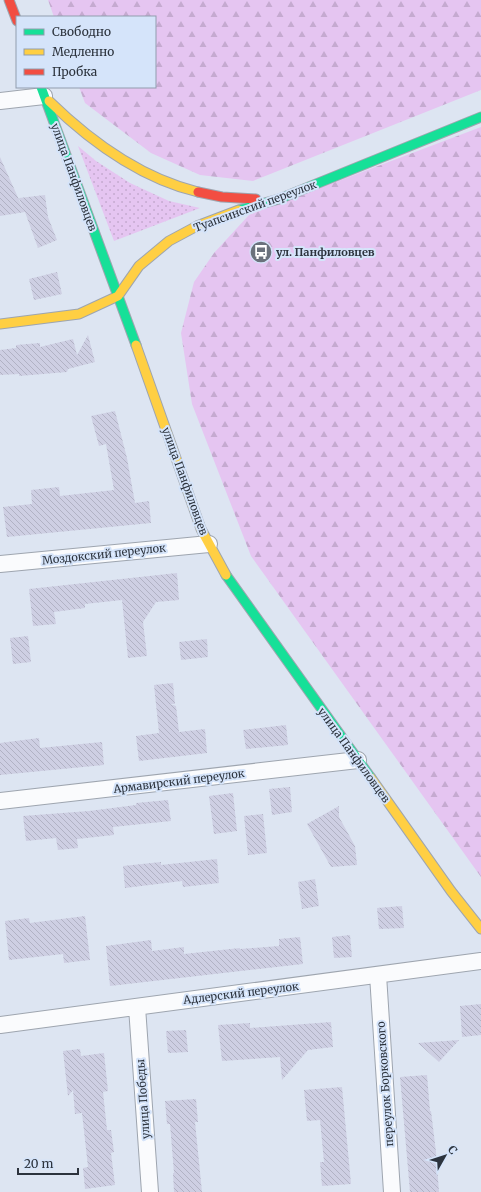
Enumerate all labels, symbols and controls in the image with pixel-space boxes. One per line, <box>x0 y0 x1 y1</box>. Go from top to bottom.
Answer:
legend <box>16 16 156 88</box>
text: Свободно <box>52 24 111 39</box>
text: Медленно <box>52 44 114 59</box>
text: Пробка <box>52 64 98 79</box>
street label: улица Панфиловцев <box>48 121 100 233</box>
street label: Туапсинский переулок <box>192 177 318 235</box>
bus stop icon: ул. Панфиловцев <box>248 239 274 265</box>
place label: ул. Панфиловцев <box>276 245 375 259</box>
street label: улица Панфиловцев <box>159 425 211 537</box>
street label: Моздокский переулок <box>41 541 167 567</box>
street label: улица Панфиловцев <box>315 705 393 806</box>
street label: Армавирский переулок <box>112 766 245 796</box>
street label: Адлерский переулок <box>181 979 300 1007</box>
street label: переулок Борковского <box>374 1020 396 1147</box>
street label: улица Победы <box>133 1058 153 1140</box>
north arrow <box>425 1136 465 1176</box>
text: С <box>445 1142 461 1157</box>
scale bar <box>18 1150 78 1176</box>
text: 20 m <box>24 1156 53 1171</box>

